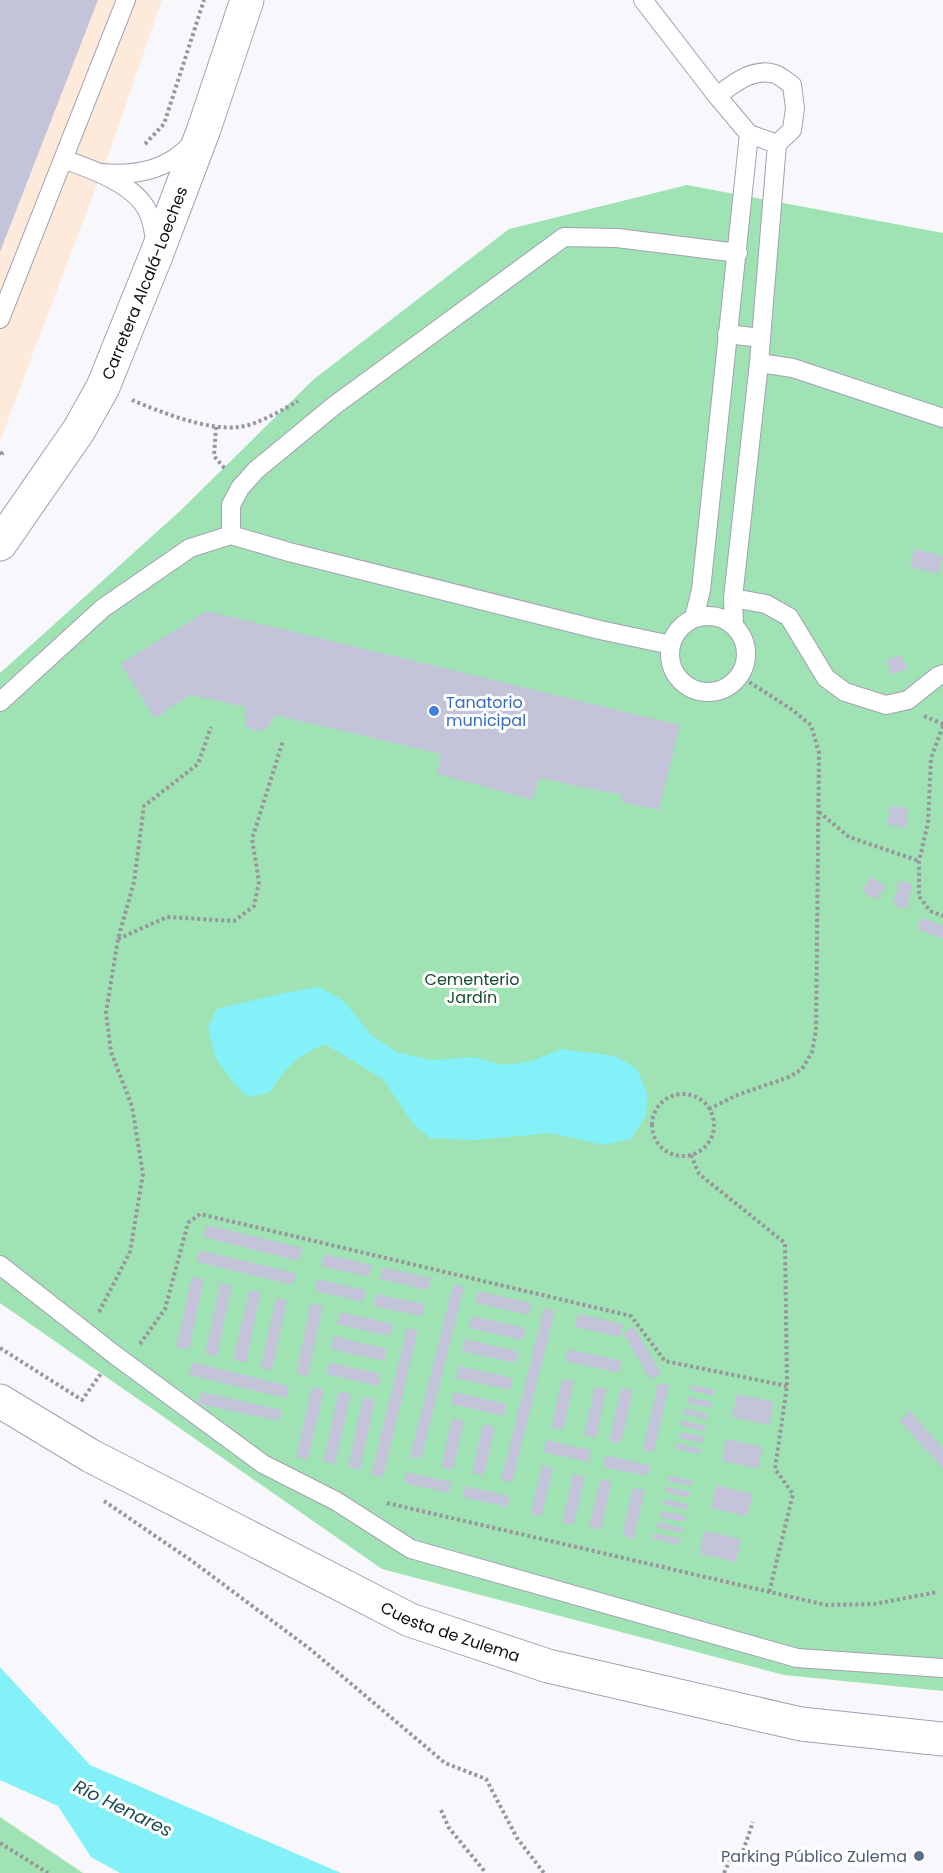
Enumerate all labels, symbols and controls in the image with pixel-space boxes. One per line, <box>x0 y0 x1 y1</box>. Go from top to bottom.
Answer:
street label: Carretera Alcalá-Loeches <box>96 183 193 383</box>
place label: Tanatorio municipal <box>446 691 526 732</box>
marker: Tanatorio municipal <box>427 704 441 718</box>
park label: Cementerio Jardín <box>425 968 519 1009</box>
street label: Cuesta de Zulema <box>377 1595 523 1667</box>
water label: Río Henares <box>70 1773 176 1843</box>
place label: Parking Público Zulema <box>721 1845 907 1868</box>
marker: Parking Público Zulema <box>912 1849 926 1863</box>

